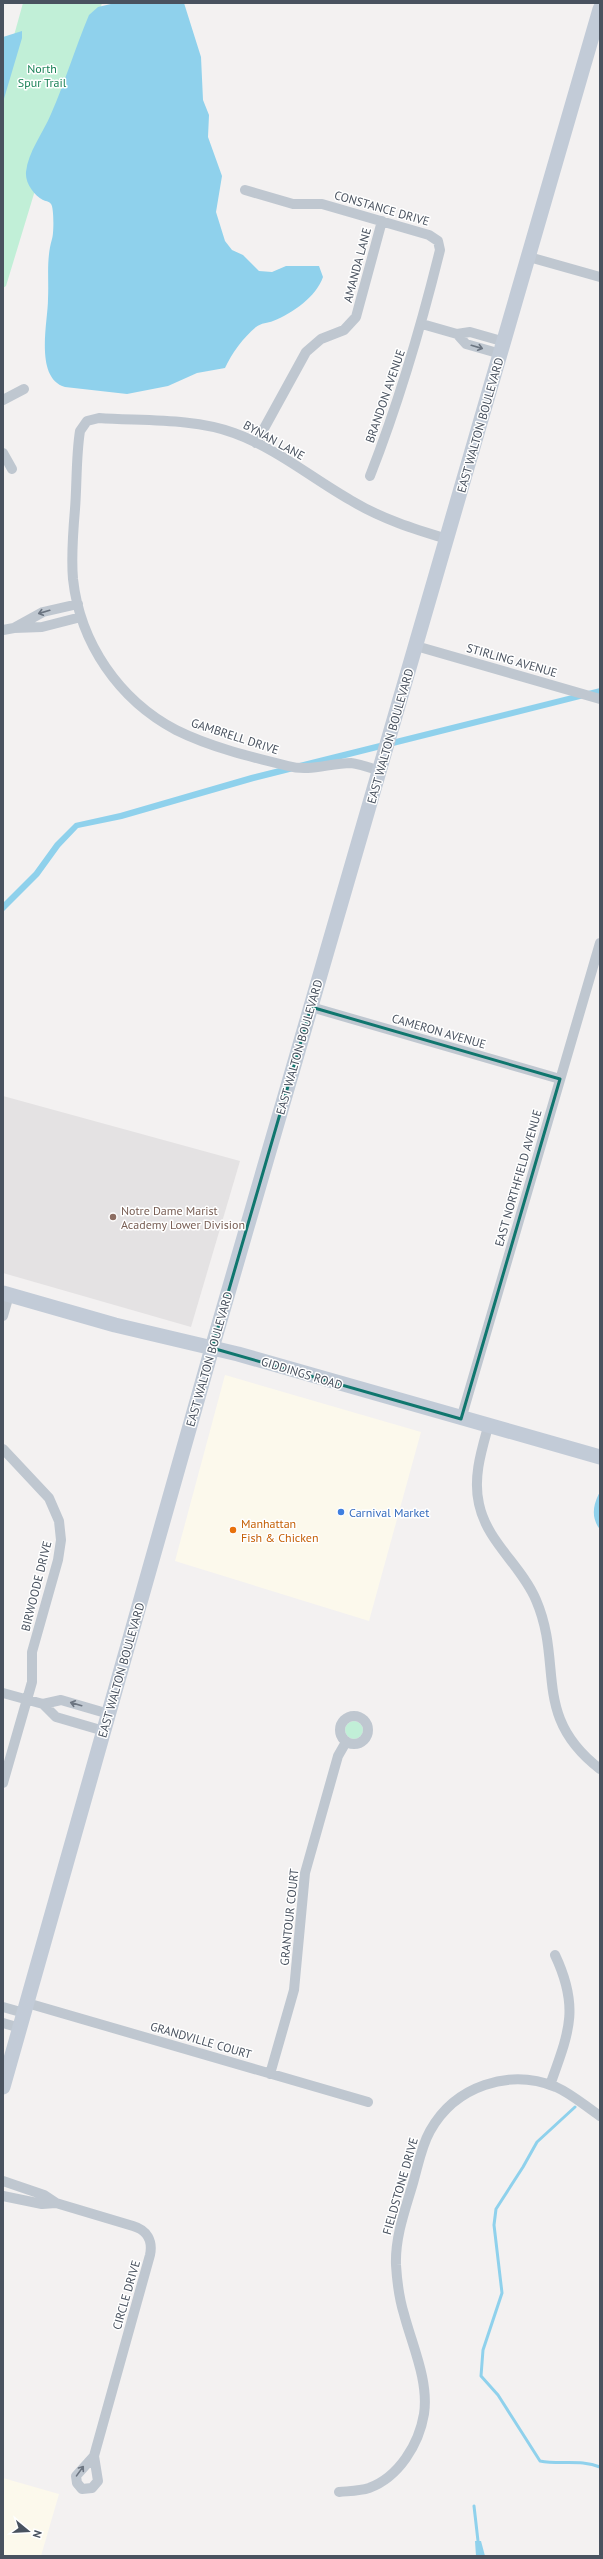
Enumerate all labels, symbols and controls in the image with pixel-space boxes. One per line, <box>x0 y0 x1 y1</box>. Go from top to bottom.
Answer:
park label: North Spur Trail <box>18 61 67 90</box>
street label: CONSTANCE DRIVE <box>333 187 431 229</box>
street label: AMANDA LANE <box>340 226 374 304</box>
one-way arrow <box>471 344 484 351</box>
street label: BRANDON AVENUE <box>362 347 408 445</box>
street label: EAST WALTON BOULEVARD <box>454 356 507 494</box>
street label: BYNAN LANE <box>241 417 307 463</box>
one-way arrow <box>38 609 51 616</box>
street label: STIRLING AVENUE <box>465 640 559 680</box>
street label: EAST WALTON BOULEVARD <box>364 667 417 805</box>
street label: GAMBRELL DRIVE <box>189 715 281 757</box>
street label: EAST WALTON BOULEVARD <box>273 978 326 1116</box>
street label: CAMERON AVENUE <box>390 1010 488 1052</box>
street label: EAST NORTHFIELD AVENUE <box>491 1108 545 1248</box>
place label: Notre Dame Marist Academy Lower Division <box>121 1203 245 1232</box>
marker: Notre Dame Marist Academy Lower Division <box>108 1212 118 1222</box>
street label: EAST WALTON BOULEVARD <box>183 1290 236 1428</box>
street label: GIDDINGS ROAD <box>259 1353 345 1393</box>
place label: Carnival Market <box>349 1505 429 1520</box>
marker: Carnival Market <box>336 1507 346 1517</box>
place label: Manhattan Fish & Chicken <box>241 1516 319 1545</box>
marker: Manhattan Fish & Chicken <box>228 1525 238 1535</box>
street label: BIRWOODE DRIVE <box>18 1539 54 1633</box>
street label: EAST WALTON BOULEVARD <box>95 1601 148 1739</box>
one-way arrow <box>70 1700 83 1707</box>
street label: GRANTOUR COURT <box>276 1867 302 1966</box>
street label: GRANDVILLE COURT <box>149 2018 254 2062</box>
street label: FIELDSTONE DRIVE <box>379 2136 421 2236</box>
street label: CIRCLE DRIVE <box>109 2259 143 2331</box>
one-way arrow <box>76 2465 84 2476</box>
north arrow <box>8 2511 48 2551</box>
text: N <box>30 2528 45 2540</box>

